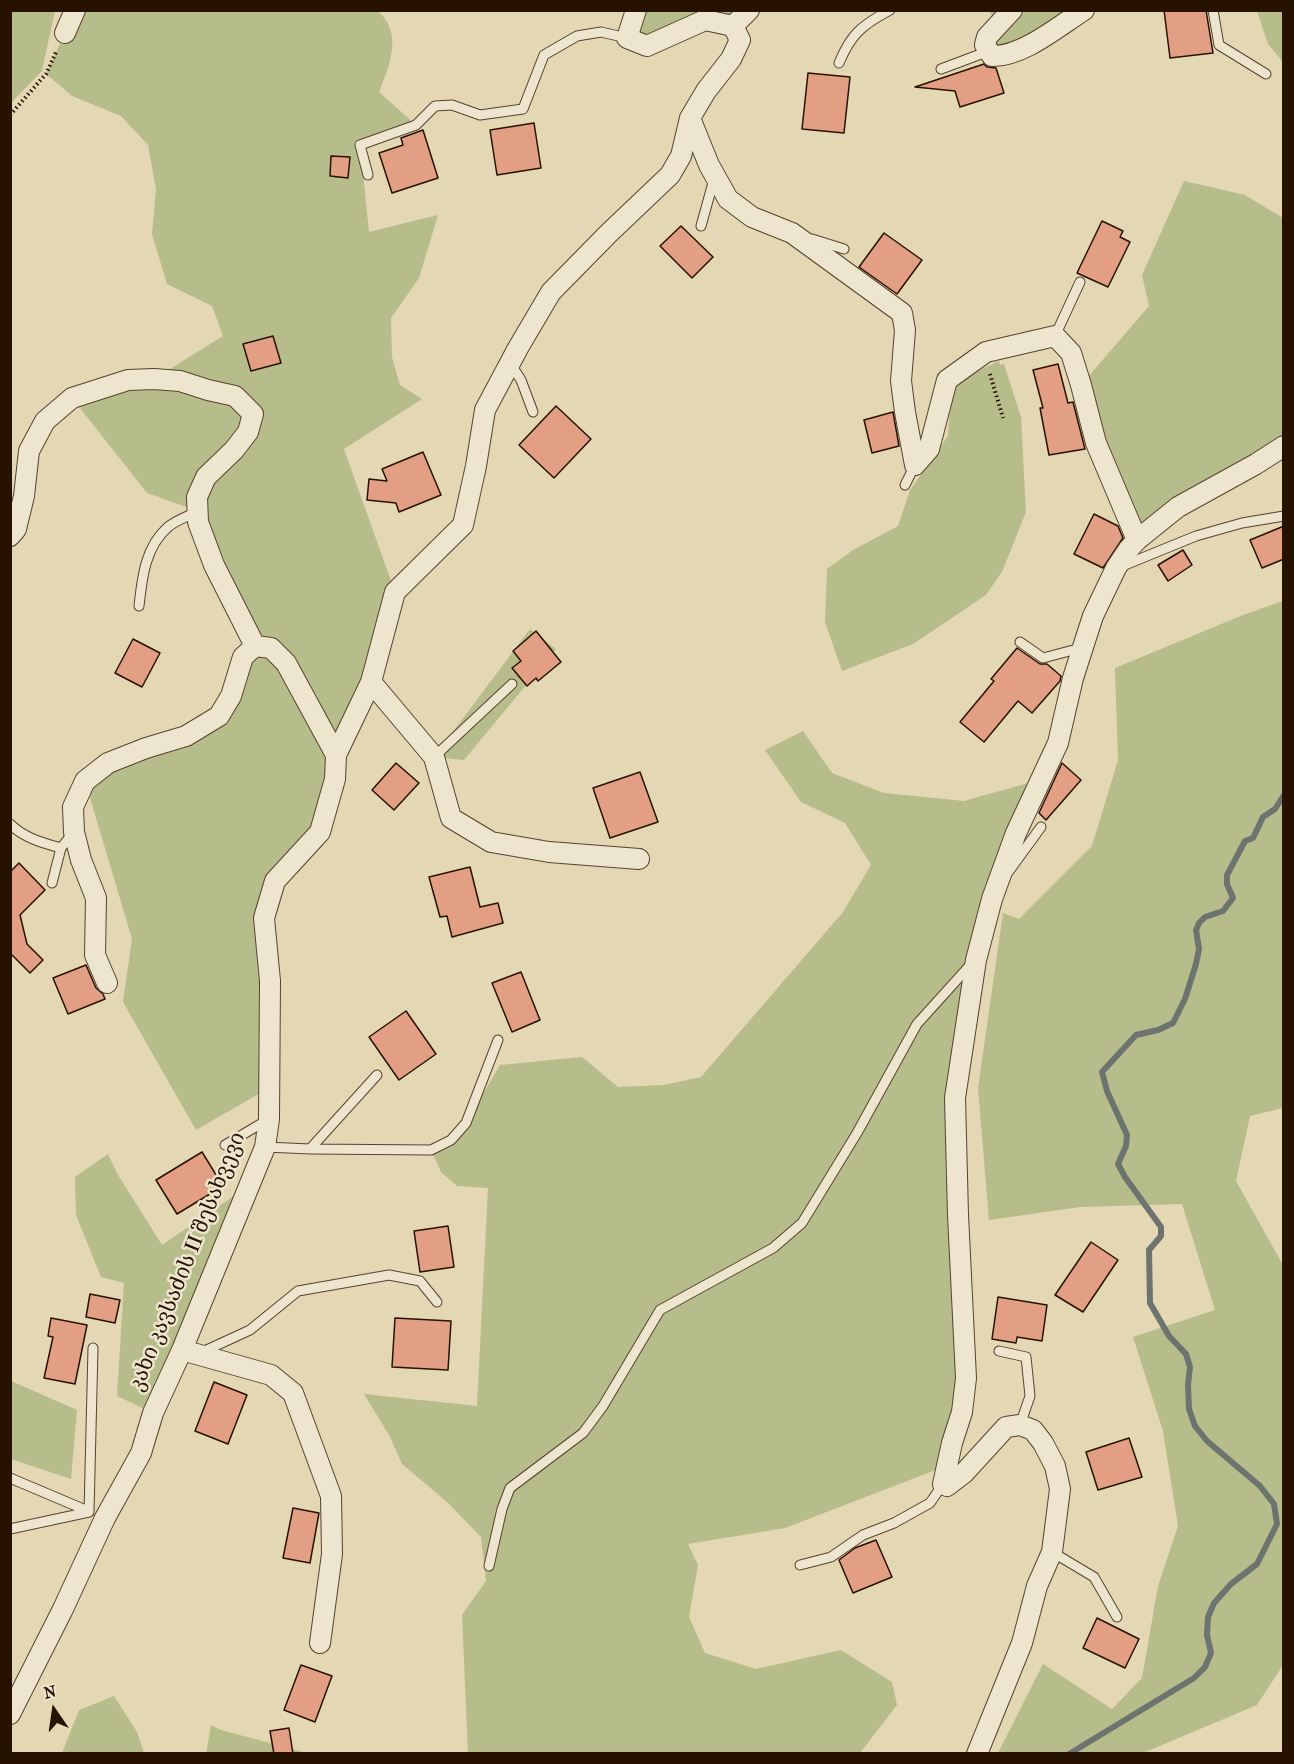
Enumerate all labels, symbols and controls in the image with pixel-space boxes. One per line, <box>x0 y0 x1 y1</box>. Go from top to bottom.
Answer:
street label: კახი კავსაძის II შესახვევი <box>124 1129 252 1395</box>
north arrow <box>24 1680 84 1740</box>
text: N <box>42 1681 58 1703</box>

